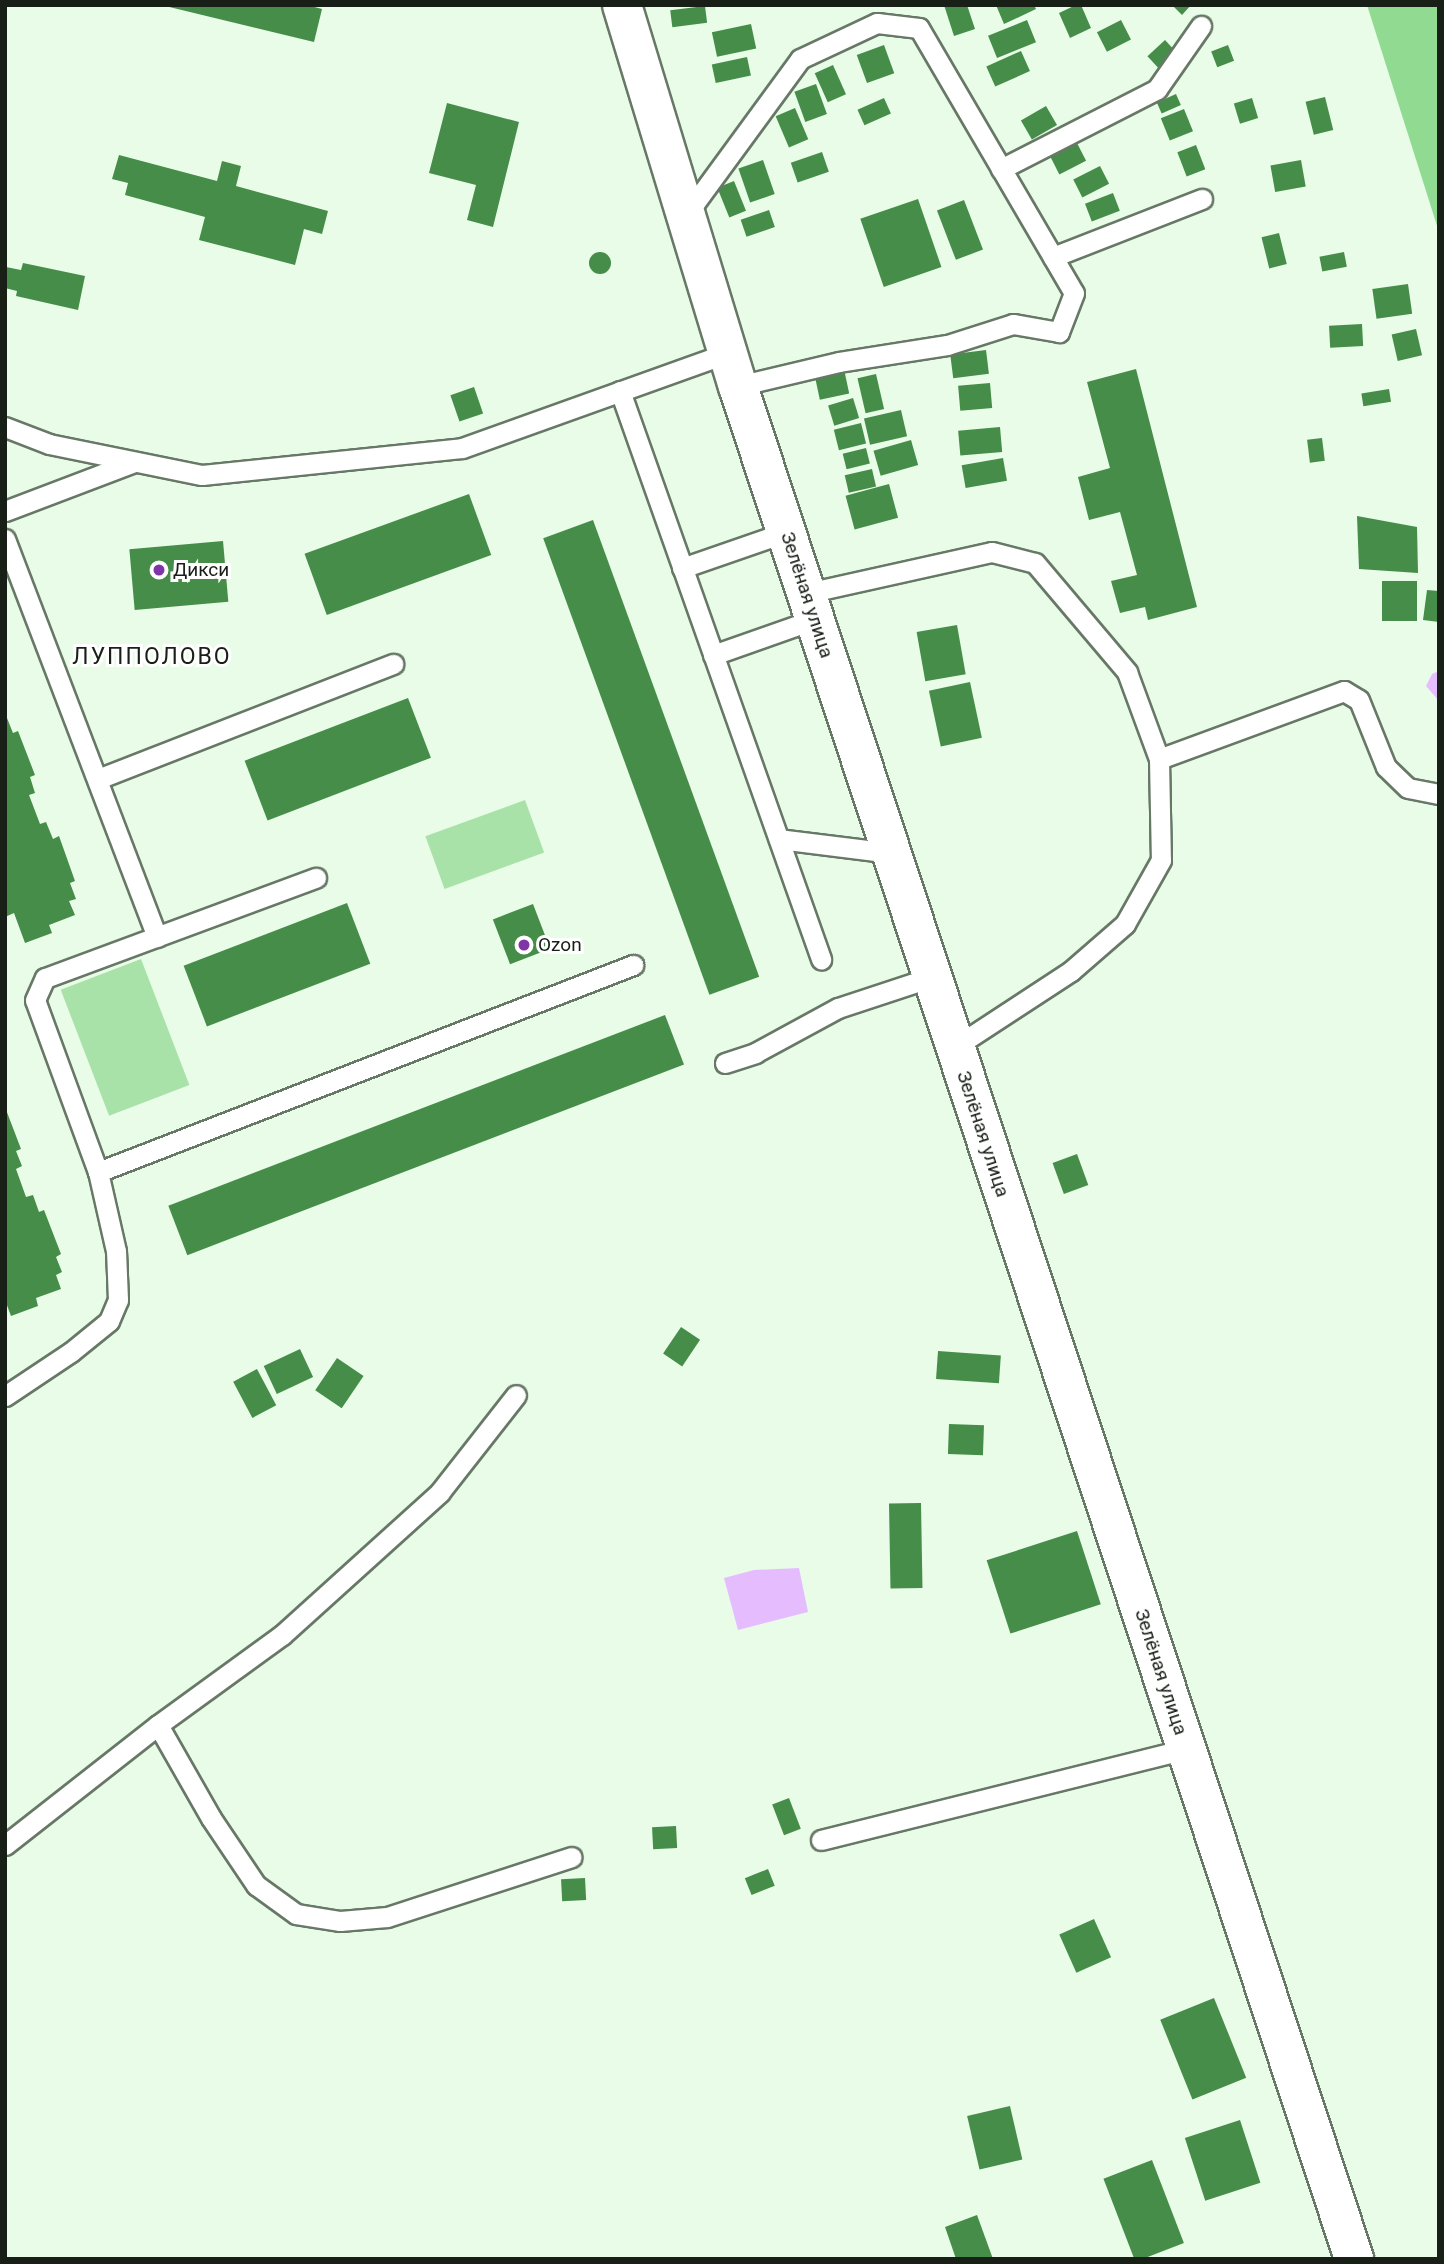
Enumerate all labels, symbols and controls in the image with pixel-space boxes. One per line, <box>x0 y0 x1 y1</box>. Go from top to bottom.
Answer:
street label: Зелёная улица <box>776 529 838 661</box>
place label: Дикси <box>173 559 229 581</box>
marker: Дикси <box>151 562 167 578</box>
district label: ЛУППОЛОВО <box>73 643 231 671</box>
place label: Ozon <box>538 934 582 956</box>
marker: Ozon <box>516 937 532 953</box>
street label: Зелёная улица <box>952 1068 1014 1200</box>
street label: Зелёная улица <box>1130 1606 1192 1738</box>

